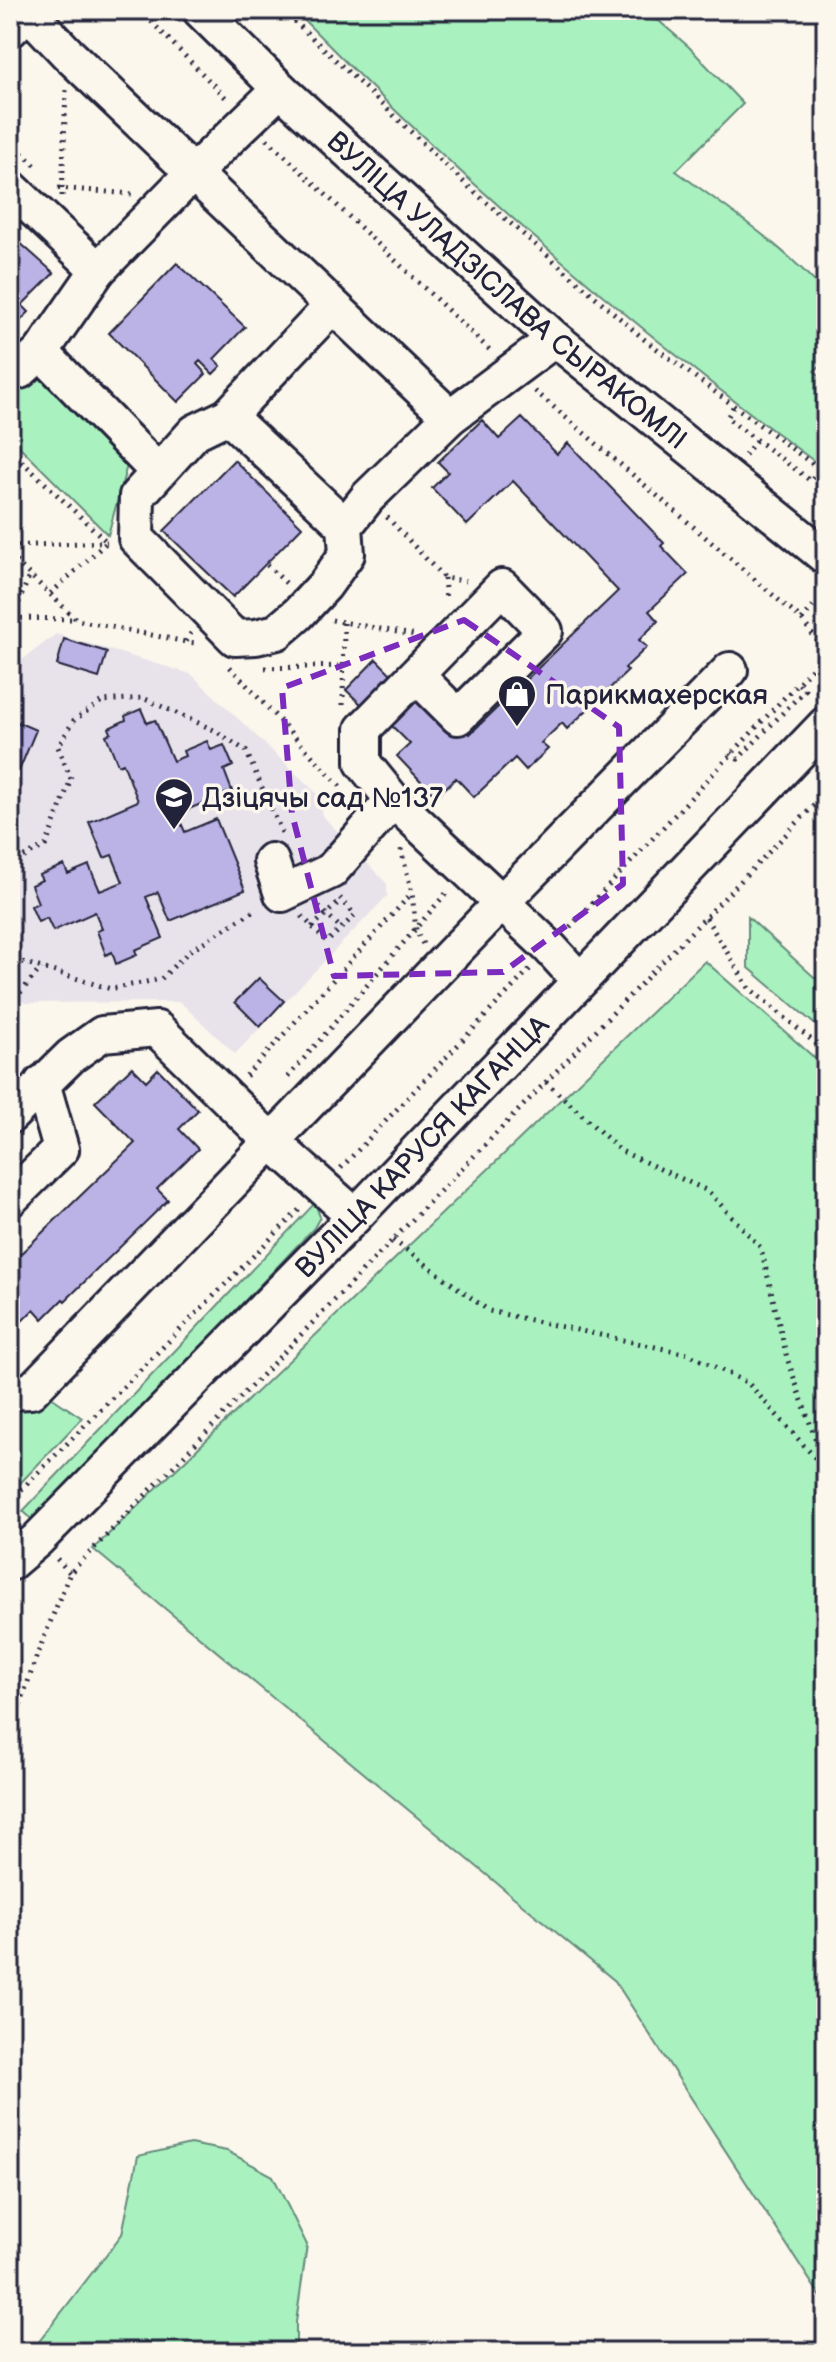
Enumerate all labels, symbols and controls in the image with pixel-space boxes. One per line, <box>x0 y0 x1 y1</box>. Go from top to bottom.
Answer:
street label: ВУЛІЦА УЛАДЗІСЛАВА СЫРАКОМЛІ <box>320 125 693 457</box>
shop icon: Парикмахерская <box>496 673 538 728</box>
place label: Парикмахерская <box>545 679 768 712</box>
school or university icon: Дзіцячы сад №137 <box>153 776 195 831</box>
place label: Дзіцячы сад №137 <box>202 782 443 815</box>
street label: ВУЛІЦА КАРУСЯ КАГАНЦА <box>289 1008 557 1285</box>

